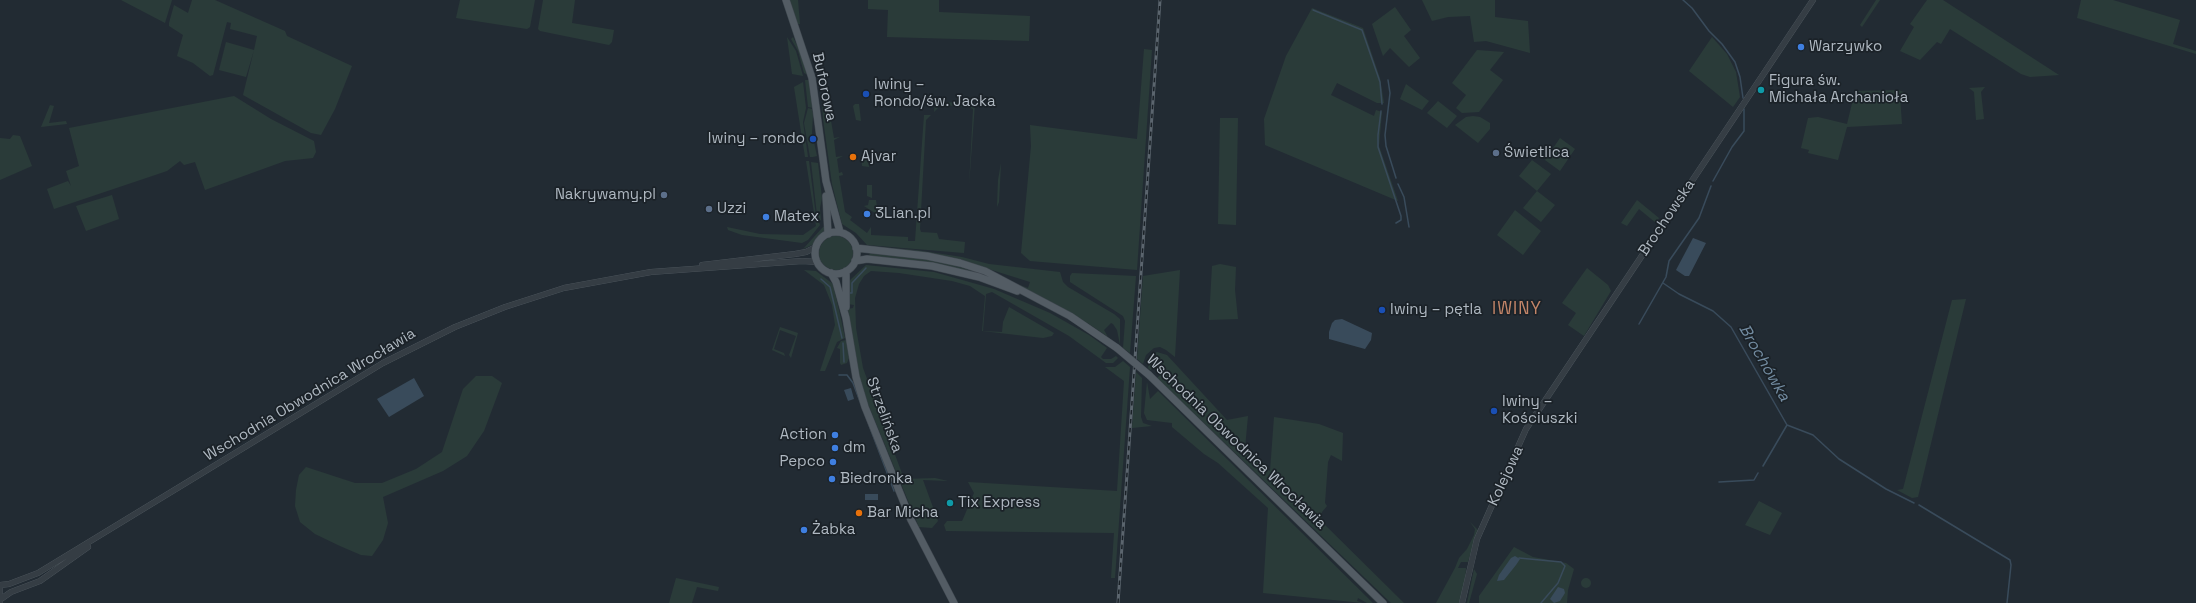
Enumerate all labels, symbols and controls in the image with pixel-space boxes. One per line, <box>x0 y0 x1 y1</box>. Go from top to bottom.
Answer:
place label: Warzywko <box>1809 38 1882 56</box>
marker: Warzywko <box>1796 42 1806 52</box>
street label: Buforowa <box>808 51 840 123</box>
place label: Figura św. Michała Archanioła <box>1769 72 1908 107</box>
place label: Iwiny – Rondo/św. Jacka <box>874 76 996 111</box>
marker: Figura św. Michała Archanioła <box>1756 85 1766 95</box>
marker: Iwiny – Rondo/św. Jacka <box>861 89 871 99</box>
place label: Iwiny – rondo <box>708 130 805 148</box>
marker: Iwiny – rondo <box>808 134 818 144</box>
place label: Świetlica <box>1504 144 1569 162</box>
place label: Ajvar <box>861 148 896 166</box>
marker: Świetlica <box>1491 148 1501 158</box>
marker: Ajvar <box>848 152 858 162</box>
street label: Brochowska <box>1635 176 1699 260</box>
place label: Nakrywamy.pl <box>555 186 656 204</box>
marker: Nakrywamy.pl <box>659 190 669 200</box>
place label: Uzzi <box>717 200 746 218</box>
marker: Uzzi <box>704 204 714 214</box>
place label: 3Lian.pl <box>875 205 931 223</box>
place label: Matex <box>774 208 819 226</box>
marker: 3Lian.pl <box>862 209 872 219</box>
marker: Matex <box>761 212 771 222</box>
district label: IWINY <box>1492 299 1542 319</box>
place label: Iwiny – pętla <box>1390 301 1482 319</box>
marker: Iwiny – pętla <box>1377 305 1387 315</box>
water label: Brochówka <box>1734 321 1794 405</box>
street label: Wschodnia Obwodnica Wrocławia <box>201 325 419 465</box>
street label: Wschodnia Obwodnica Wrocławia <box>1142 351 1330 533</box>
street label: Strzelińska <box>862 375 906 455</box>
place label: Iwiny – Kościuszki <box>1502 393 1577 428</box>
marker: Iwiny – Kościuszki <box>1489 406 1499 416</box>
place label: Action <box>780 426 827 444</box>
marker: Action <box>830 430 840 440</box>
place label: dm <box>843 439 866 457</box>
marker: dm <box>830 443 840 453</box>
street label: Kolejowa <box>1484 443 1528 509</box>
place label: Pepco <box>779 453 825 471</box>
marker: Pepco <box>828 457 838 467</box>
place label: Biedronka <box>840 470 913 488</box>
marker: Biedronka <box>827 474 837 484</box>
place label: Tix Express <box>958 494 1040 512</box>
marker: Tix Express <box>945 498 955 508</box>
place label: Bar Micha <box>867 504 938 522</box>
marker: Bar Micha <box>854 508 864 518</box>
place label: Żabka <box>812 521 855 539</box>
marker: Żabka <box>799 525 809 535</box>

